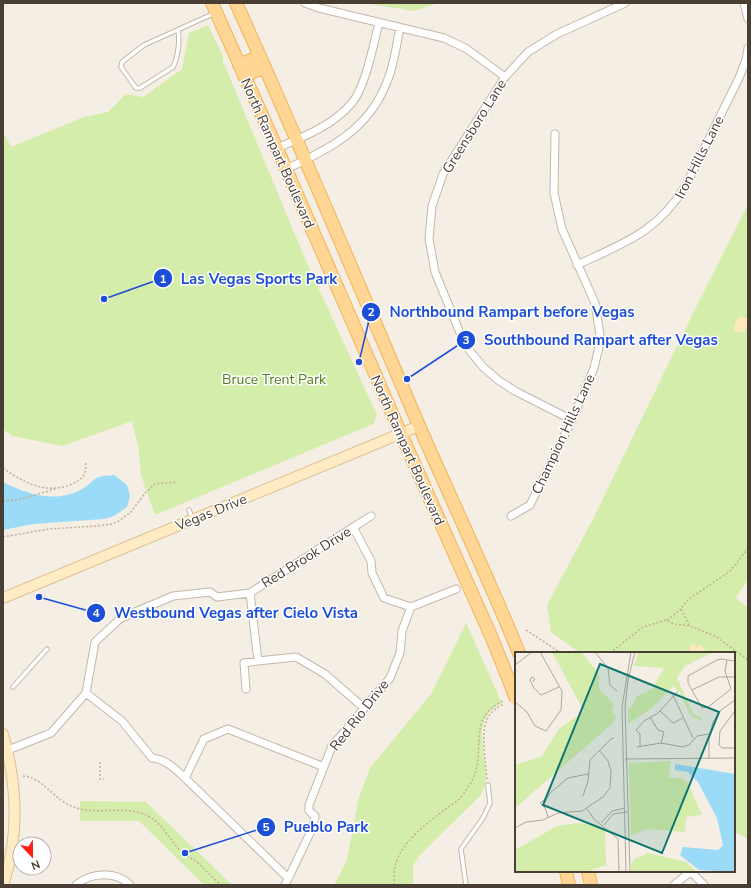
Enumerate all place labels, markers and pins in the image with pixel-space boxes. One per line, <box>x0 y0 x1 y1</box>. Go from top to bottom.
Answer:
callout: Las Vegas Sports Park <box>153 265 346 292</box>
callout: Northbound Rampart before Vegas <box>361 298 642 325</box>
callout: Southbound Rampart after Vegas <box>456 327 726 354</box>
callout: Westbound Vegas after Cielo Vista <box>86 600 366 627</box>
callout: Pueblo Park <box>256 813 377 840</box>

